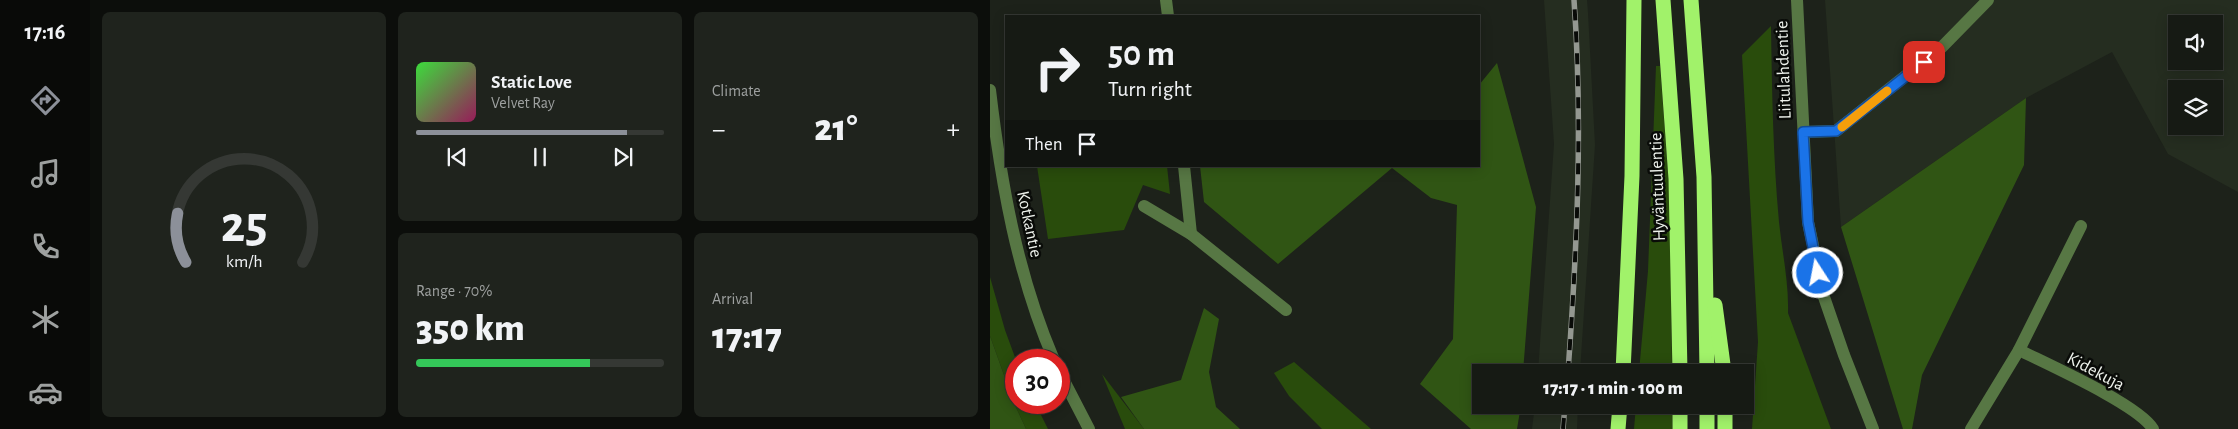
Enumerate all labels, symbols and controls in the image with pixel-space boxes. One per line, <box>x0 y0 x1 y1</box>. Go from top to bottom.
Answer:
map controls <box>2168 15 2223 135</box>
button: sound <box>2168 15 2223 70</box>
street label: Liitulahdentie <box>1773 20 1795 120</box>
text: 17:16 <box>24 21 66 43</box>
icon: right <box>1025 35 1090 100</box>
text: 50 m <box>1108 37 1175 72</box>
pin <box>1903 41 1945 83</box>
icon: arrive <box>1910 48 1938 76</box>
text: Static Love <box>491 73 572 92</box>
text: Turn right <box>1108 78 1192 100</box>
button: layers <box>2168 80 2223 135</box>
icon: directions <box>28 83 63 118</box>
text: Climate <box>712 83 761 99</box>
text: Velvet Ray <box>491 95 555 111</box>
text: 21° <box>814 110 858 148</box>
text: − <box>712 116 725 144</box>
text: + <box>947 116 960 144</box>
icon: arrive <box>1073 130 1101 158</box>
street label: Hyväntuulentie <box>1647 132 1669 242</box>
text: Then <box>1025 135 1063 154</box>
icon: previous <box>443 143 471 171</box>
icon: pause <box>526 143 554 171</box>
icon: next <box>609 143 637 171</box>
icon: music <box>28 156 63 191</box>
street label: Kotkantie <box>1013 189 1045 259</box>
text: 25 <box>221 199 267 251</box>
icon: phone <box>28 229 63 264</box>
position arrow <box>1791 246 1843 298</box>
text: km/h <box>226 253 262 271</box>
text: Range · 70% <box>416 283 492 299</box>
text: Arrival <box>712 291 753 307</box>
icon: climate <box>28 302 63 337</box>
text: 350 km <box>416 310 525 348</box>
text: 17:17 <box>712 318 782 356</box>
speed limit sign: 30 <box>1005 349 1070 414</box>
street label: Kidekuja <box>2064 349 2127 394</box>
icon: car <box>28 375 63 410</box>
text: 17:17 · 1 min · 100 m <box>1543 379 1683 398</box>

